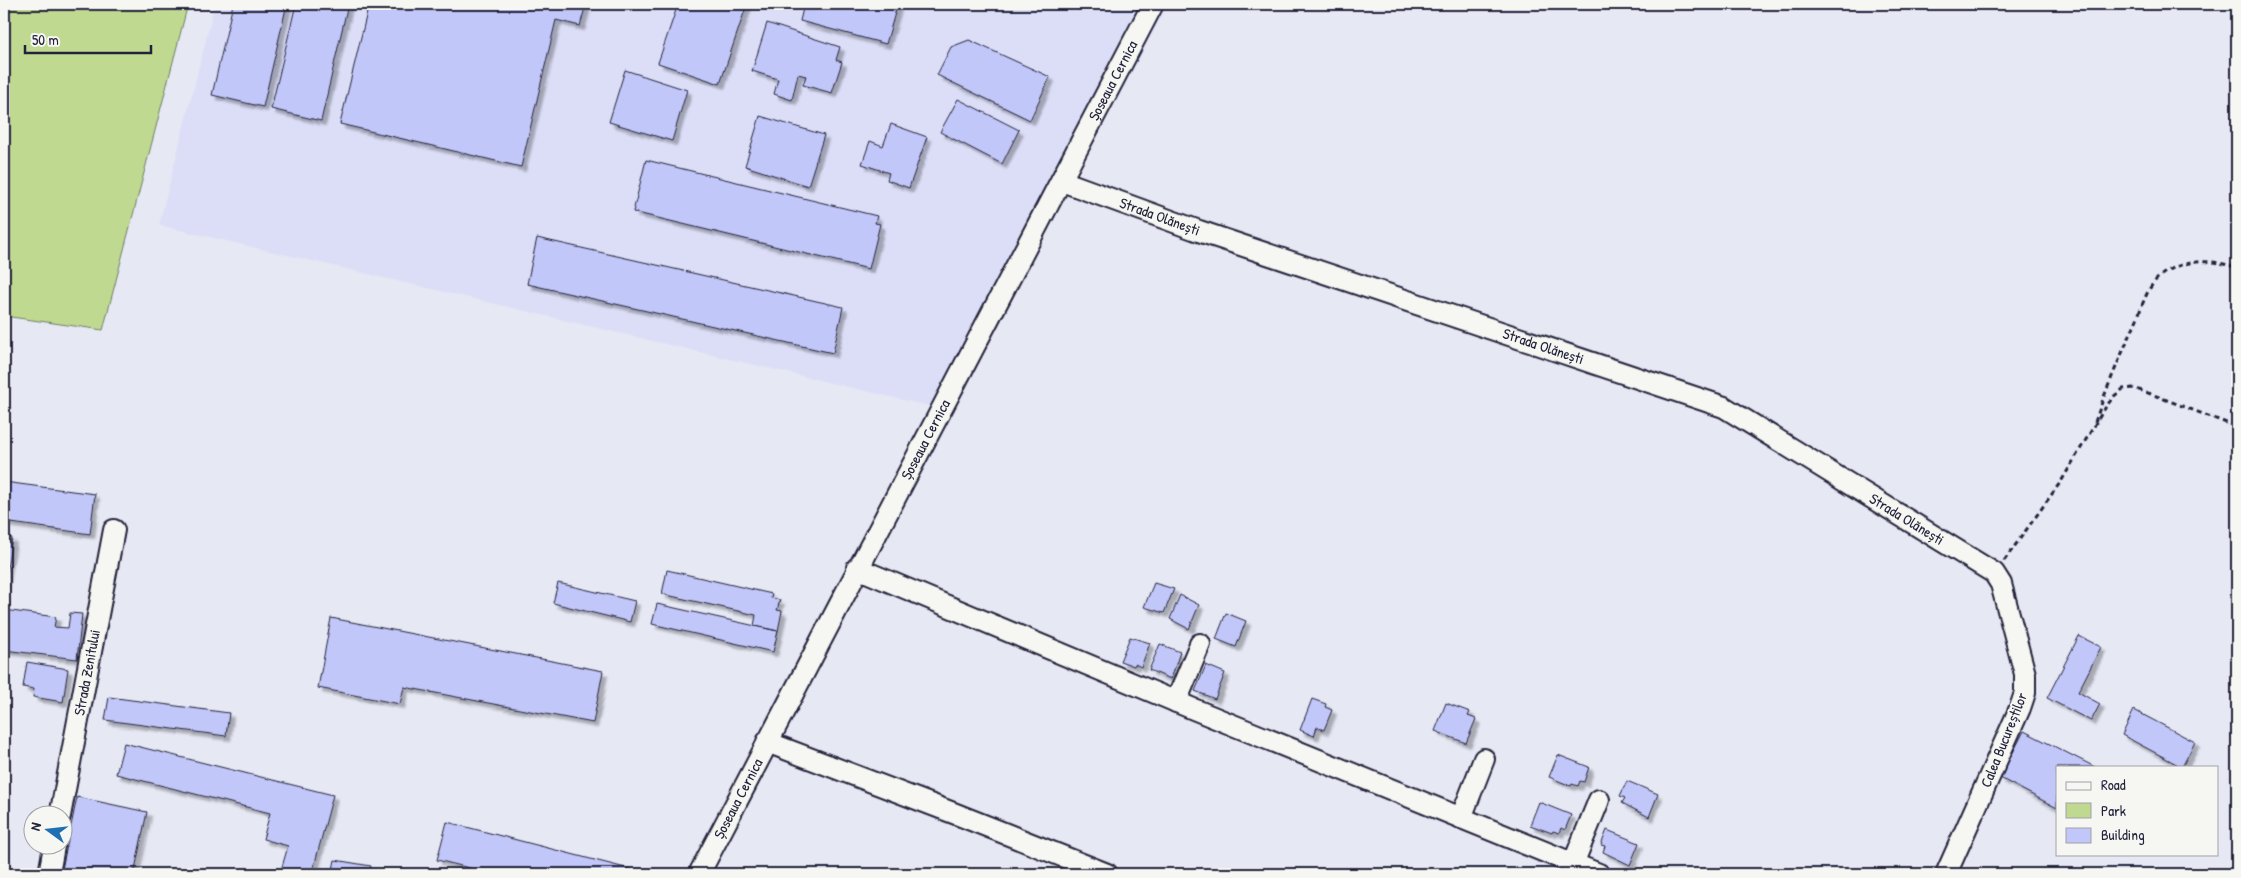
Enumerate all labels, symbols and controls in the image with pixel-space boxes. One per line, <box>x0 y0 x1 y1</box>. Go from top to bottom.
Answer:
scale bar <box>25 22 151 54</box>
text: 50 m <box>32 29 59 50</box>
street label: Șoseaua Cernica <box>1083 36 1142 124</box>
street label: Strada Olănești <box>1117 192 1203 240</box>
street label: Strada Olănești <box>1500 323 1587 369</box>
street label: Șoseaua Cernica <box>896 395 955 483</box>
street label: Strada Olănești <box>1866 488 1948 550</box>
street label: Strada Zenitului <box>68 628 105 717</box>
street label: Calea Bucureștilor <box>1975 689 2032 790</box>
street label: Șoseaua Cernica <box>708 755 768 842</box>
legend <box>2056 766 2218 856</box>
text: Road <box>2101 774 2126 795</box>
text: Park <box>2101 800 2126 821</box>
north arrow <box>22 806 72 856</box>
text: N <box>25 820 45 833</box>
text: Building <box>2101 824 2145 845</box>

